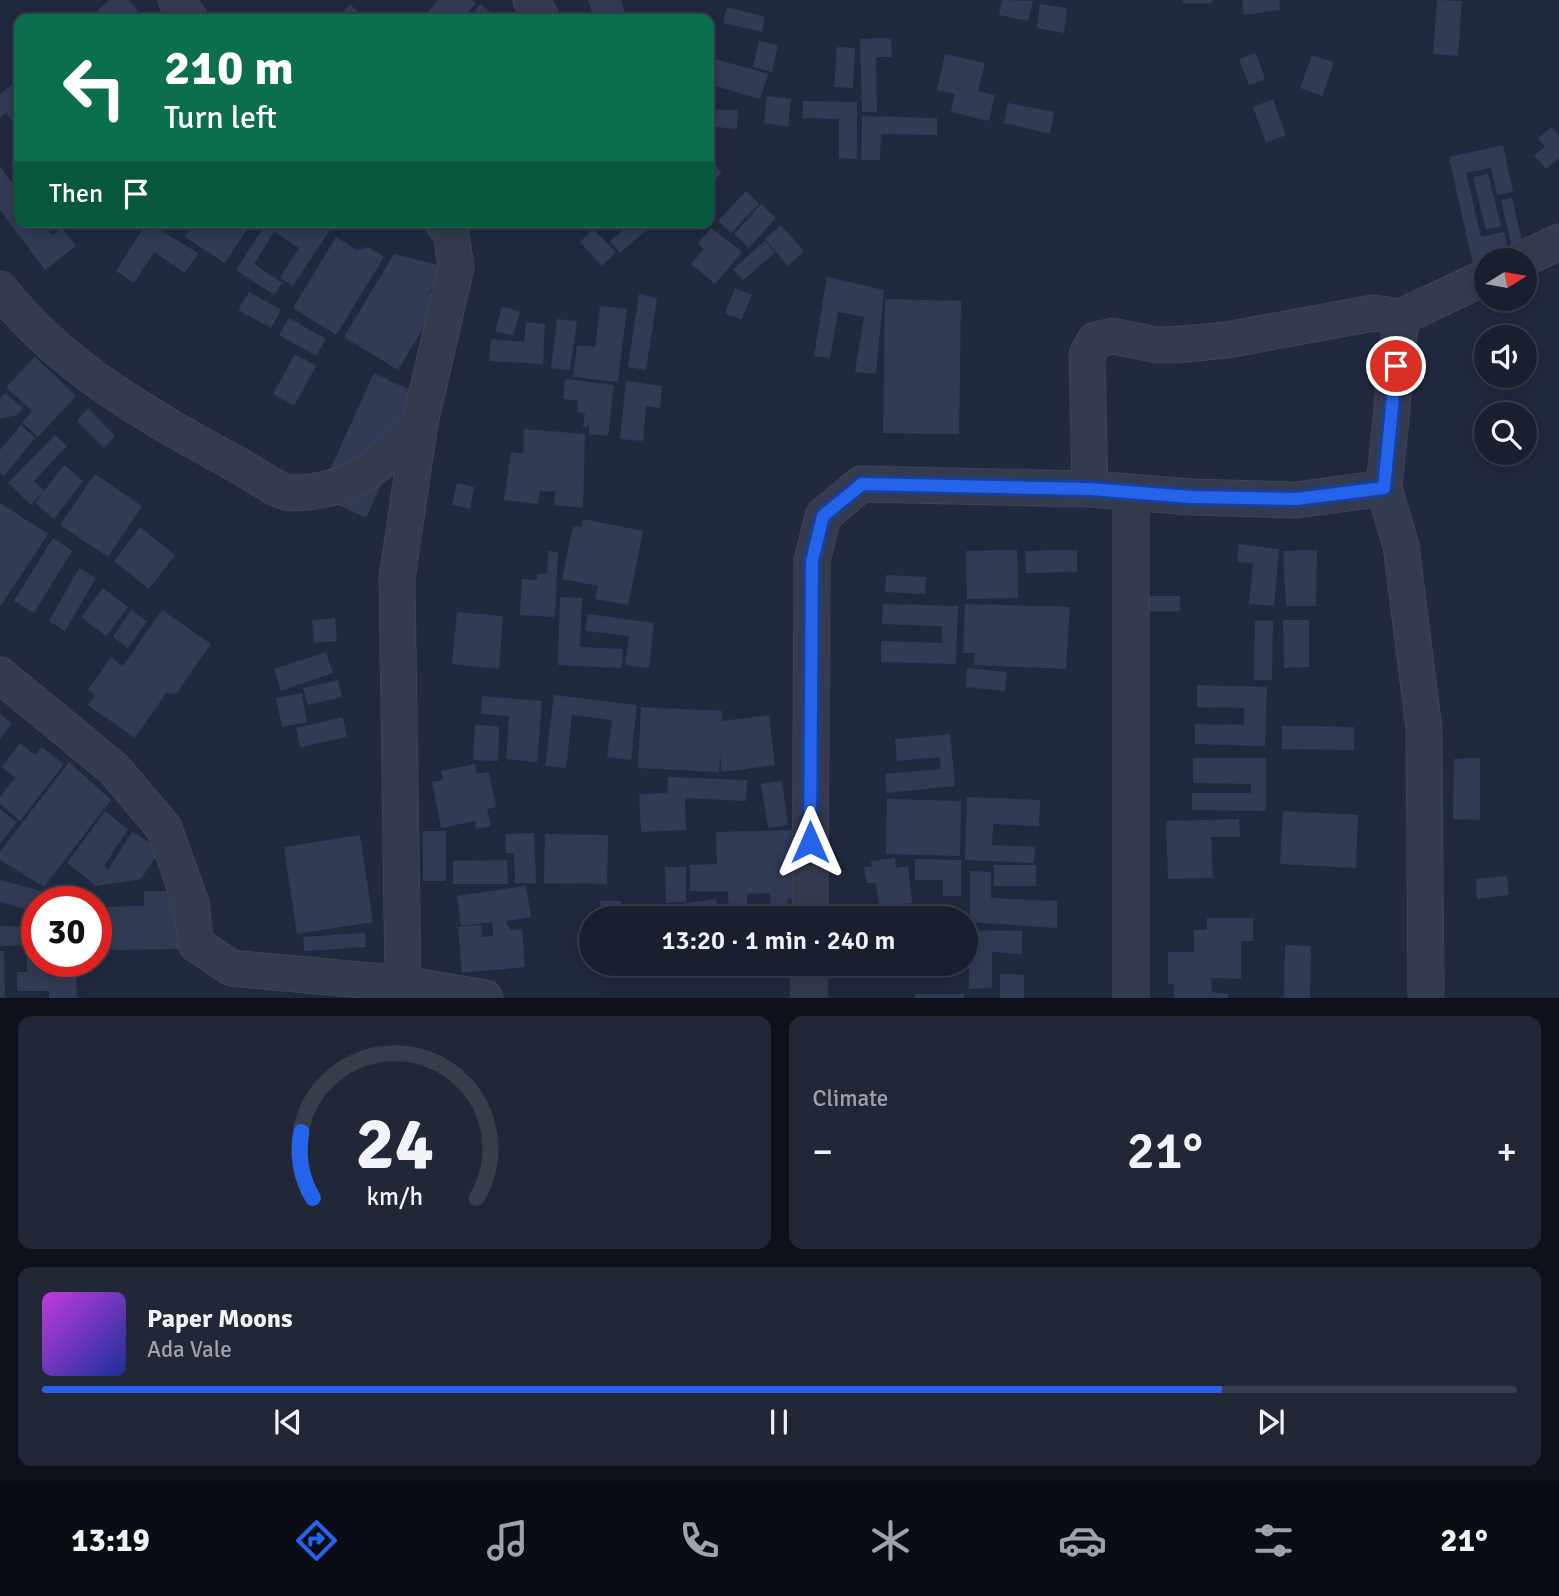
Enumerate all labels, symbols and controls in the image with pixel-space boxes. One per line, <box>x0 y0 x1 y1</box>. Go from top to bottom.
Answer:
text: 210 m <box>164 38 294 98</box>
icon: left <box>49 42 140 133</box>
text: Turn left <box>164 98 277 137</box>
icon: arrive <box>117 175 155 213</box>
text: Then <box>49 178 103 210</box>
north arrow <box>1474 248 1536 312</box>
map controls <box>1474 248 1537 465</box>
button: sound <box>1474 325 1537 388</box>
pin <box>1366 336 1426 396</box>
icon: arrive <box>1377 347 1415 385</box>
button: search <box>1474 402 1537 465</box>
position arrow <box>773 805 847 879</box>
speed limit sign: 30 <box>21 886 112 977</box>
text: 13:20 · 1 min · 240 m <box>662 925 895 957</box>
text: Climate <box>813 1084 888 1113</box>
text: 24 <box>355 1101 434 1190</box>
text: 21° <box>1127 1119 1203 1183</box>
text: − <box>813 1128 833 1175</box>
text: + <box>1496 1128 1517 1175</box>
text: km/h <box>366 1181 423 1212</box>
text: Paper Moons <box>147 1303 293 1335</box>
text: Ada Vale <box>147 1335 232 1364</box>
icon: previous <box>269 1403 307 1441</box>
icon: pause <box>760 1403 798 1441</box>
icon: next <box>1252 1403 1290 1441</box>
icon: directions <box>292 1516 341 1565</box>
icon: music <box>483 1516 532 1565</box>
icon: phone <box>675 1516 724 1565</box>
icon: climate <box>866 1516 915 1565</box>
icon: car <box>1058 1516 1107 1565</box>
icon: filters <box>1249 1516 1298 1565</box>
text: 13:19 <box>71 1521 150 1560</box>
text: 21° <box>1440 1521 1488 1560</box>

